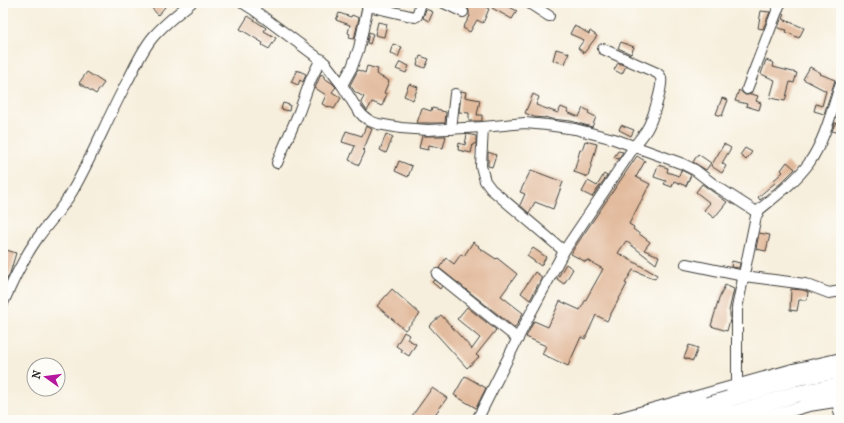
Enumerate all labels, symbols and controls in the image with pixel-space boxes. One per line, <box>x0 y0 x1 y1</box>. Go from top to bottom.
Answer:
north arrow <box>26 357 66 397</box>
text: N <box>29 368 44 380</box>

